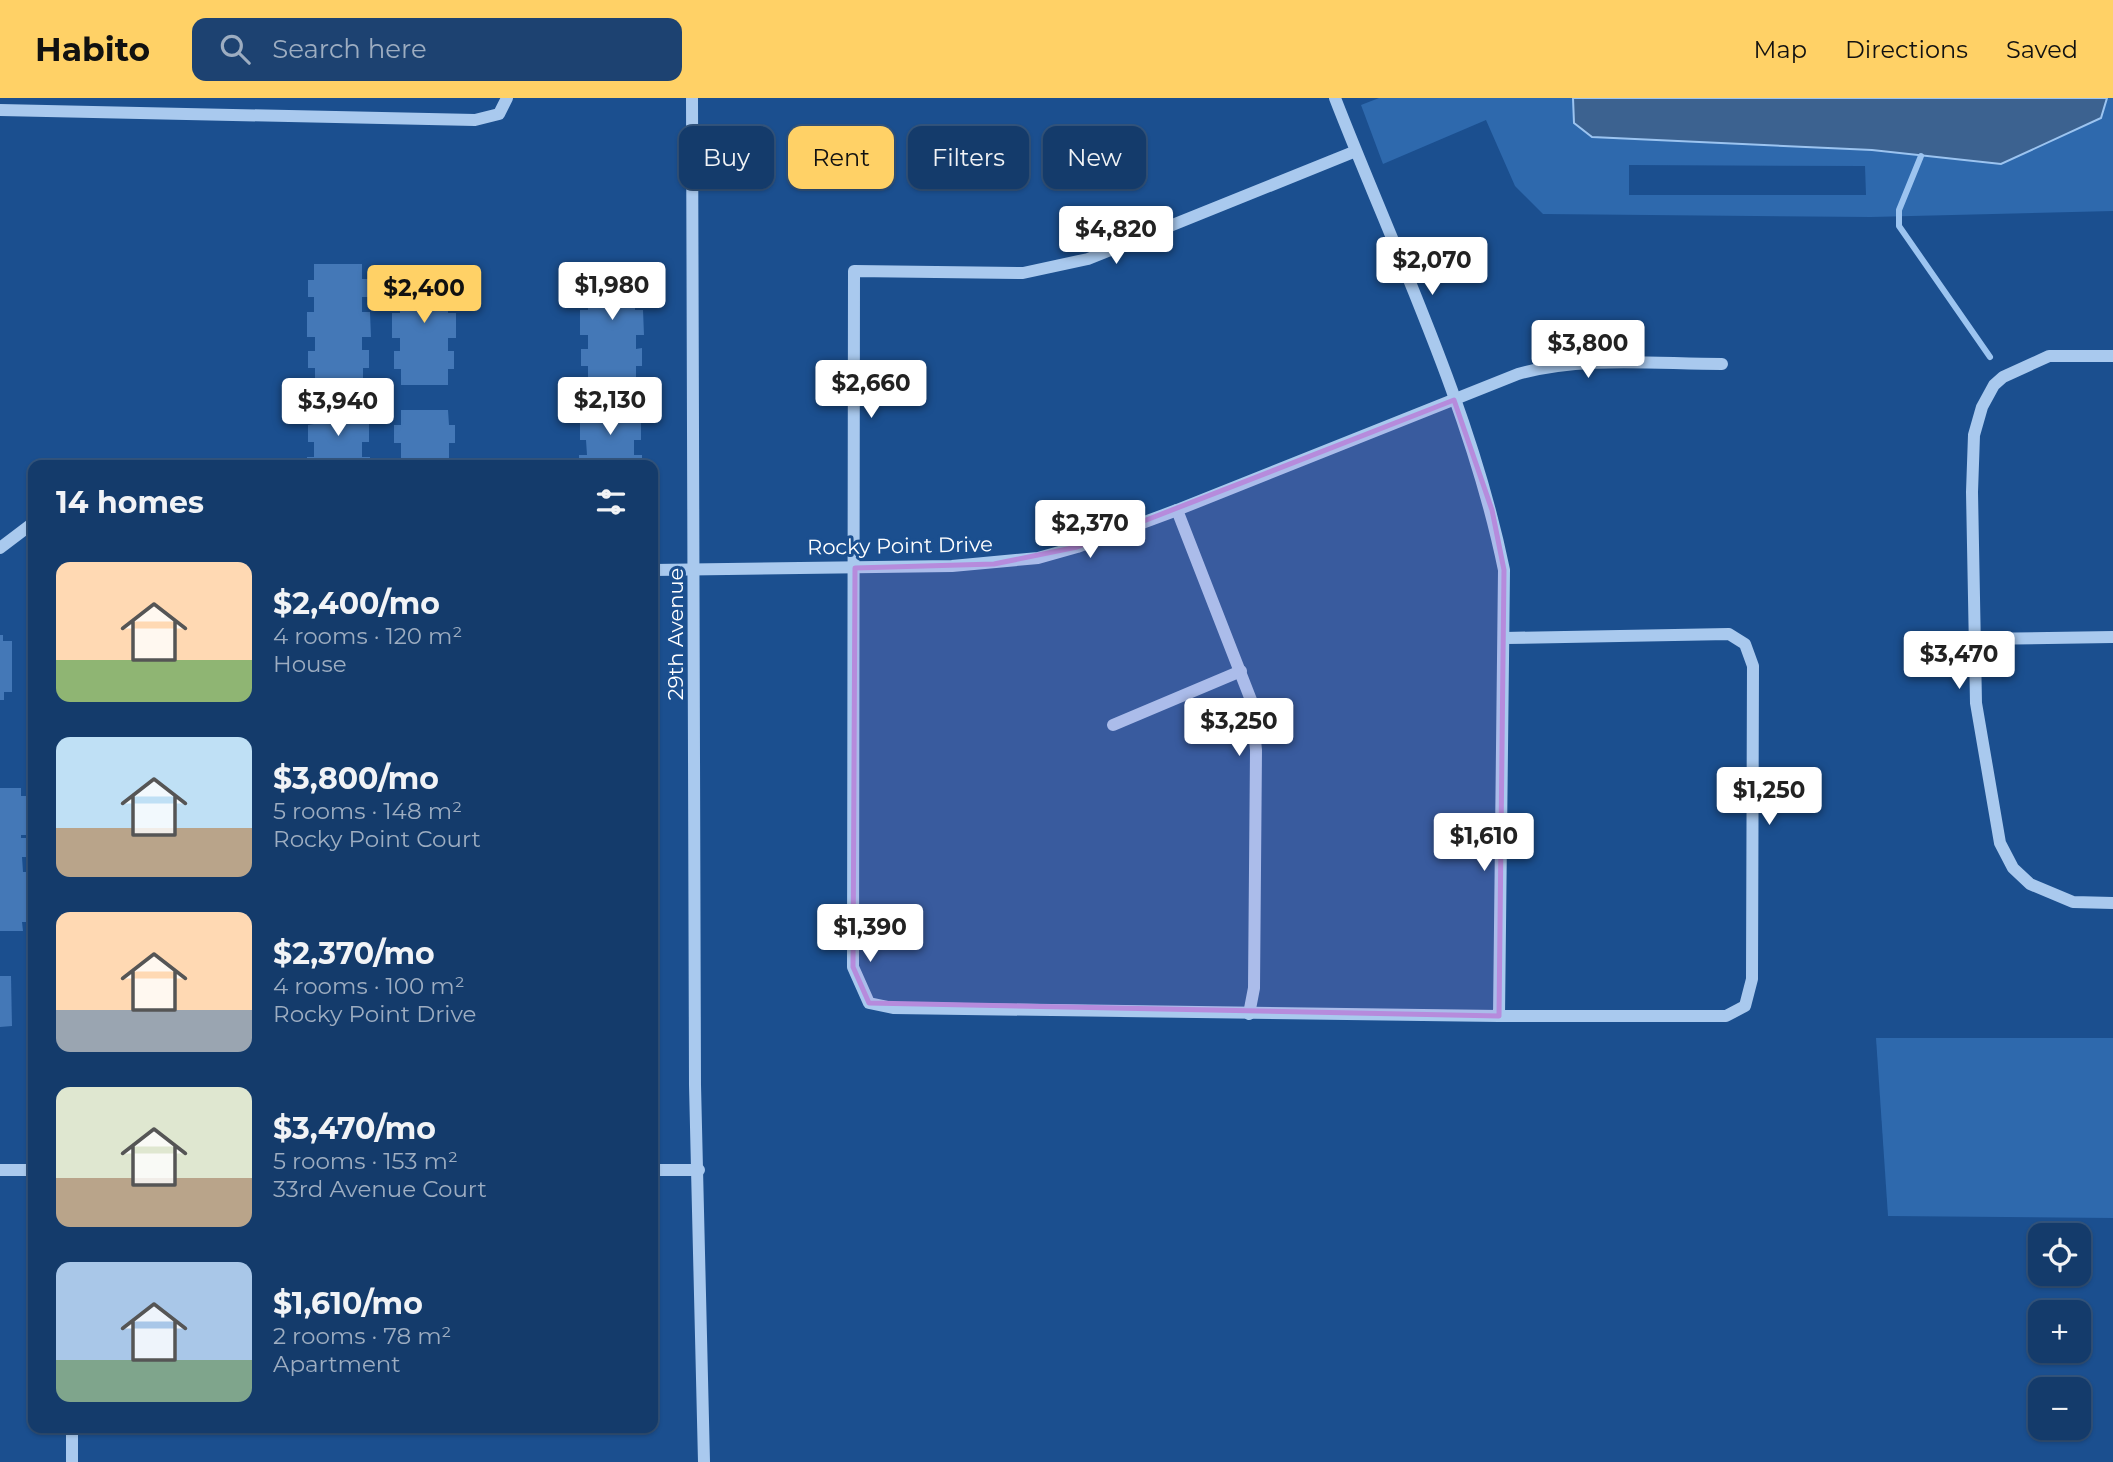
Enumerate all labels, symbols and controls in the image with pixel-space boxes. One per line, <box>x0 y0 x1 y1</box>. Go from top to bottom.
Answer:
search box <box>192 18 682 81</box>
text: Habito <box>35 29 150 69</box>
icon: search <box>216 30 254 68</box>
text: Search here <box>272 33 427 65</box>
text: Map <box>1754 35 1807 64</box>
text: Directions <box>1845 35 1968 64</box>
text: Saved <box>2006 35 2078 64</box>
chip: Buy <box>679 126 774 189</box>
chip: Rent <box>788 126 894 189</box>
chip: Filters <box>908 126 1029 189</box>
chip: New <box>1043 126 1146 189</box>
pin: $4,820 <box>1059 206 1173 266</box>
text: $4,820 <box>1075 215 1157 243</box>
pin: $2,070 <box>1375 238 1489 297</box>
text: $2,070 <box>1392 246 1472 274</box>
pin: $1,980 <box>555 262 669 322</box>
pin: $2,400 <box>367 266 481 325</box>
text: $1,980 <box>575 271 649 299</box>
text: $2,400 <box>383 274 465 302</box>
pin: $3,800 <box>1531 320 1645 380</box>
text: $3,800 <box>1548 329 1628 357</box>
pin: $2,660 <box>814 360 928 420</box>
text: $2,660 <box>831 369 911 397</box>
pin: $3,940 <box>281 378 395 438</box>
pin: $2,130 <box>553 378 667 437</box>
text: $2,130 <box>574 386 646 414</box>
text: $3,940 <box>298 387 378 415</box>
icon: filters <box>592 483 630 521</box>
text: 14 homes <box>56 484 204 521</box>
pin: $2,370 <box>1033 500 1147 560</box>
text: $2,370 <box>1051 509 1129 537</box>
street label: Rocky Point Drive <box>807 531 993 560</box>
street label: 29th Avenue <box>663 568 688 700</box>
text: $2,400/mo <box>273 585 440 622</box>
icon: home <box>112 590 196 674</box>
text: 4 rooms · 120 m² <box>273 622 462 650</box>
pin: $3,470 <box>1902 632 2016 691</box>
text: $3,470 <box>1920 640 1998 668</box>
text: House <box>273 650 347 678</box>
pin: $3,250 <box>1182 698 1296 758</box>
text: $3,250 <box>1200 707 1278 735</box>
text: $3,800/mo <box>273 760 439 797</box>
icon: home <box>112 765 196 849</box>
pin: $1,250 <box>1712 768 1826 827</box>
text: $1,250 <box>1733 776 1805 804</box>
text: 5 rooms · 148 m² <box>273 797 462 825</box>
pin: $1,610 <box>1427 814 1541 873</box>
text: $1,610 <box>1450 822 1518 850</box>
text: Rocky Point Court <box>273 825 481 853</box>
pin: $1,390 <box>813 904 927 964</box>
text: $1,390 <box>833 913 907 941</box>
text: $2,370/mo <box>273 935 435 972</box>
icon: home <box>112 940 196 1024</box>
text: 4 rooms · 100 m² <box>273 972 465 1000</box>
text: Rocky Point Drive <box>273 1000 476 1028</box>
text: $3,470/mo <box>273 1110 436 1147</box>
icon: home <box>112 1115 196 1199</box>
text: 5 rooms · 153 m² <box>273 1147 458 1175</box>
text: 33rd Avenue Court <box>273 1175 487 1203</box>
map controls <box>2028 1223 2091 1440</box>
button: locate <box>2028 1223 2091 1286</box>
text: $1,610/mo <box>273 1285 423 1322</box>
icon: home <box>112 1290 196 1374</box>
button: + <box>2028 1300 2091 1363</box>
text: 2 rooms · 78 m² <box>273 1322 451 1350</box>
text: Apartment <box>273 1350 401 1378</box>
button: − <box>2028 1377 2091 1440</box>

